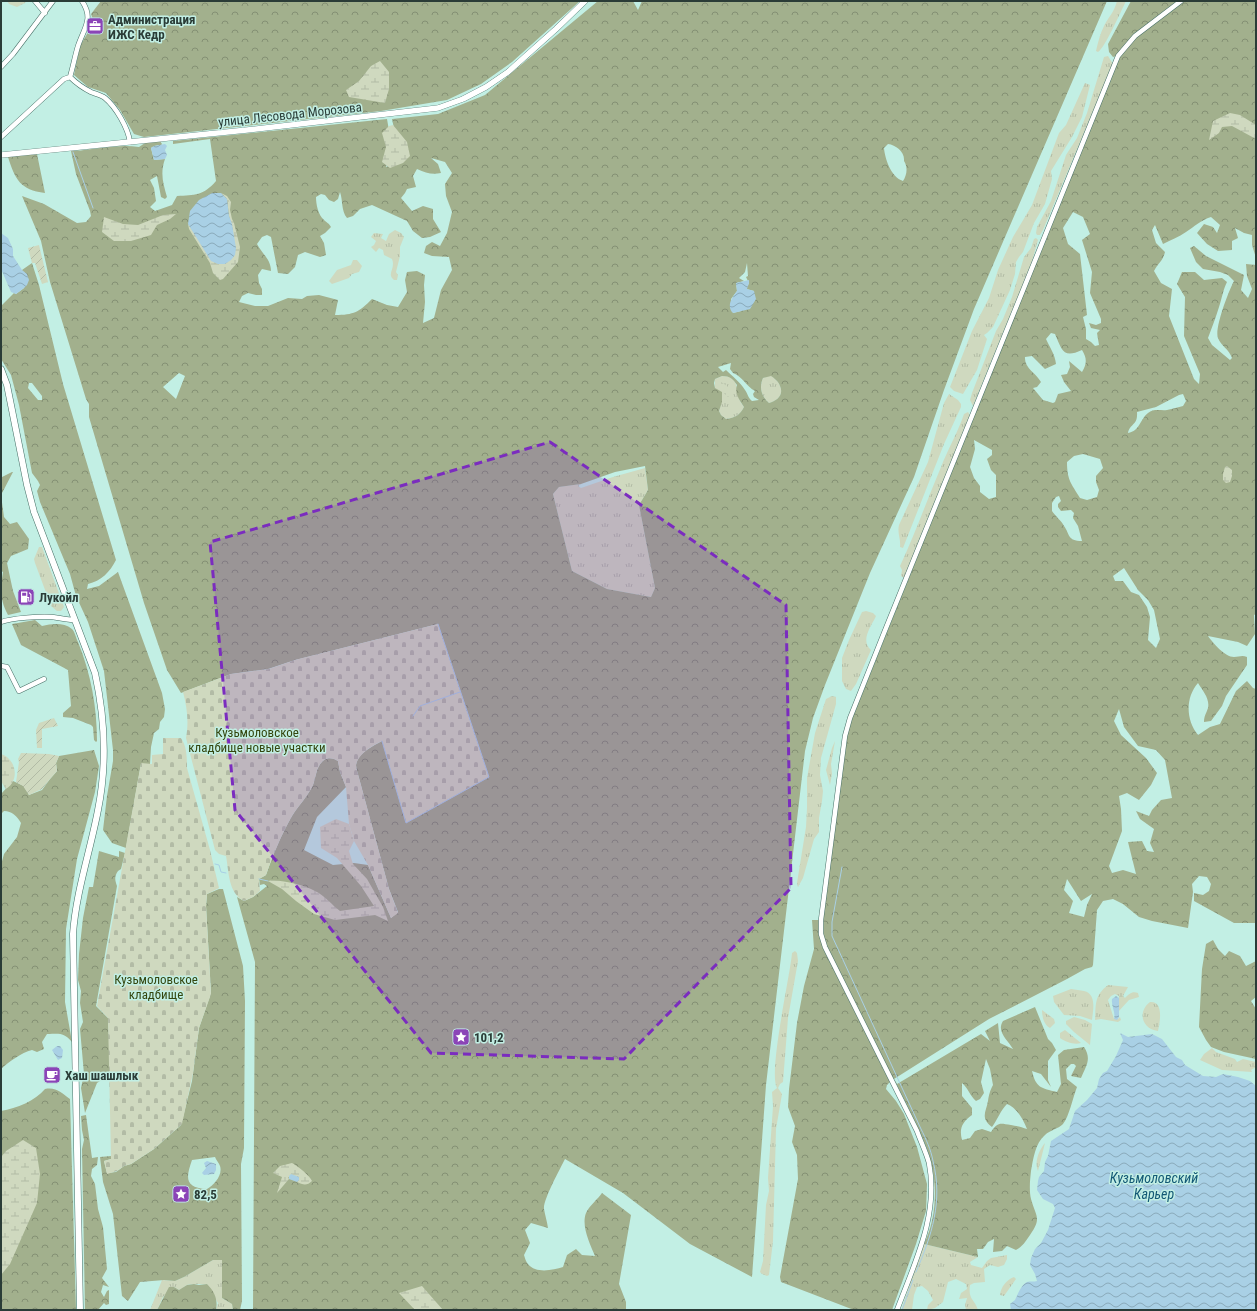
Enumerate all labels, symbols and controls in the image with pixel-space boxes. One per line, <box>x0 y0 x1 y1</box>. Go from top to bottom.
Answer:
place label: Администрация ИЖС Кедр <box>108 12 196 42</box>
office icon: Администрация ИЖС Кедр <box>85 16 105 36</box>
street label: улица Лесовода Морозова <box>218 99 363 129</box>
fuel station icon: Лукойл <box>16 587 36 607</box>
place label: Лукойл <box>39 590 78 605</box>
park label: Кузьмоловское кладбище новые участки <box>188 725 326 755</box>
park label: Кузьмоловское кладбище <box>114 972 198 1002</box>
place icon: 101,2 <box>451 1027 471 1047</box>
place label: 101,2 <box>474 1030 504 1045</box>
cafe icon: Хаш шашлык <box>42 1065 62 1085</box>
place label: Хаш шашлык <box>65 1068 139 1083</box>
water label: Кузьмоловский Карьер <box>1110 1170 1198 1202</box>
place icon: 82,5 <box>171 1184 191 1204</box>
place label: 82,5 <box>194 1187 217 1202</box>

